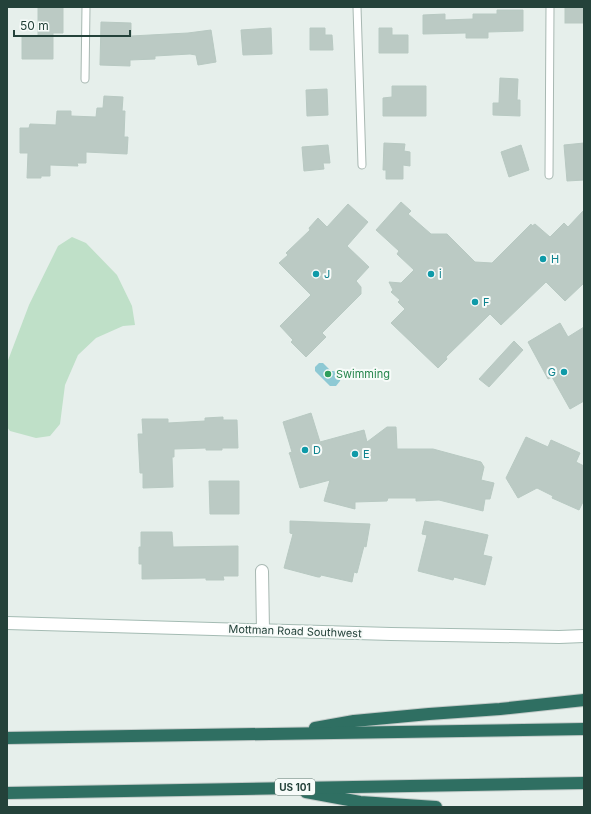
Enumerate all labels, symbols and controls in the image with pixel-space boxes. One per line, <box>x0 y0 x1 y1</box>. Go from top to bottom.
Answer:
scale bar <box>14 12 130 38</box>
text: 50 m <box>20 18 49 33</box>
place label: H <box>551 252 559 266</box>
marker: H <box>538 254 548 264</box>
place label: J <box>324 267 330 281</box>
place label: i <box>439 267 442 281</box>
marker: J <box>311 269 321 279</box>
marker: i <box>426 269 436 279</box>
place label: F <box>483 295 490 309</box>
marker: F <box>470 297 480 307</box>
place label: G <box>548 365 556 379</box>
place label: Swimming <box>336 367 390 381</box>
marker: G <box>559 367 569 377</box>
marker: Swimming <box>323 369 333 379</box>
place label: D <box>313 443 321 457</box>
marker: D <box>300 445 310 455</box>
place label: E <box>363 447 370 461</box>
marker: E <box>350 449 360 459</box>
street label: Mottman Road Southwest <box>228 622 362 640</box>
road number: US 101 <box>275 779 315 795</box>

